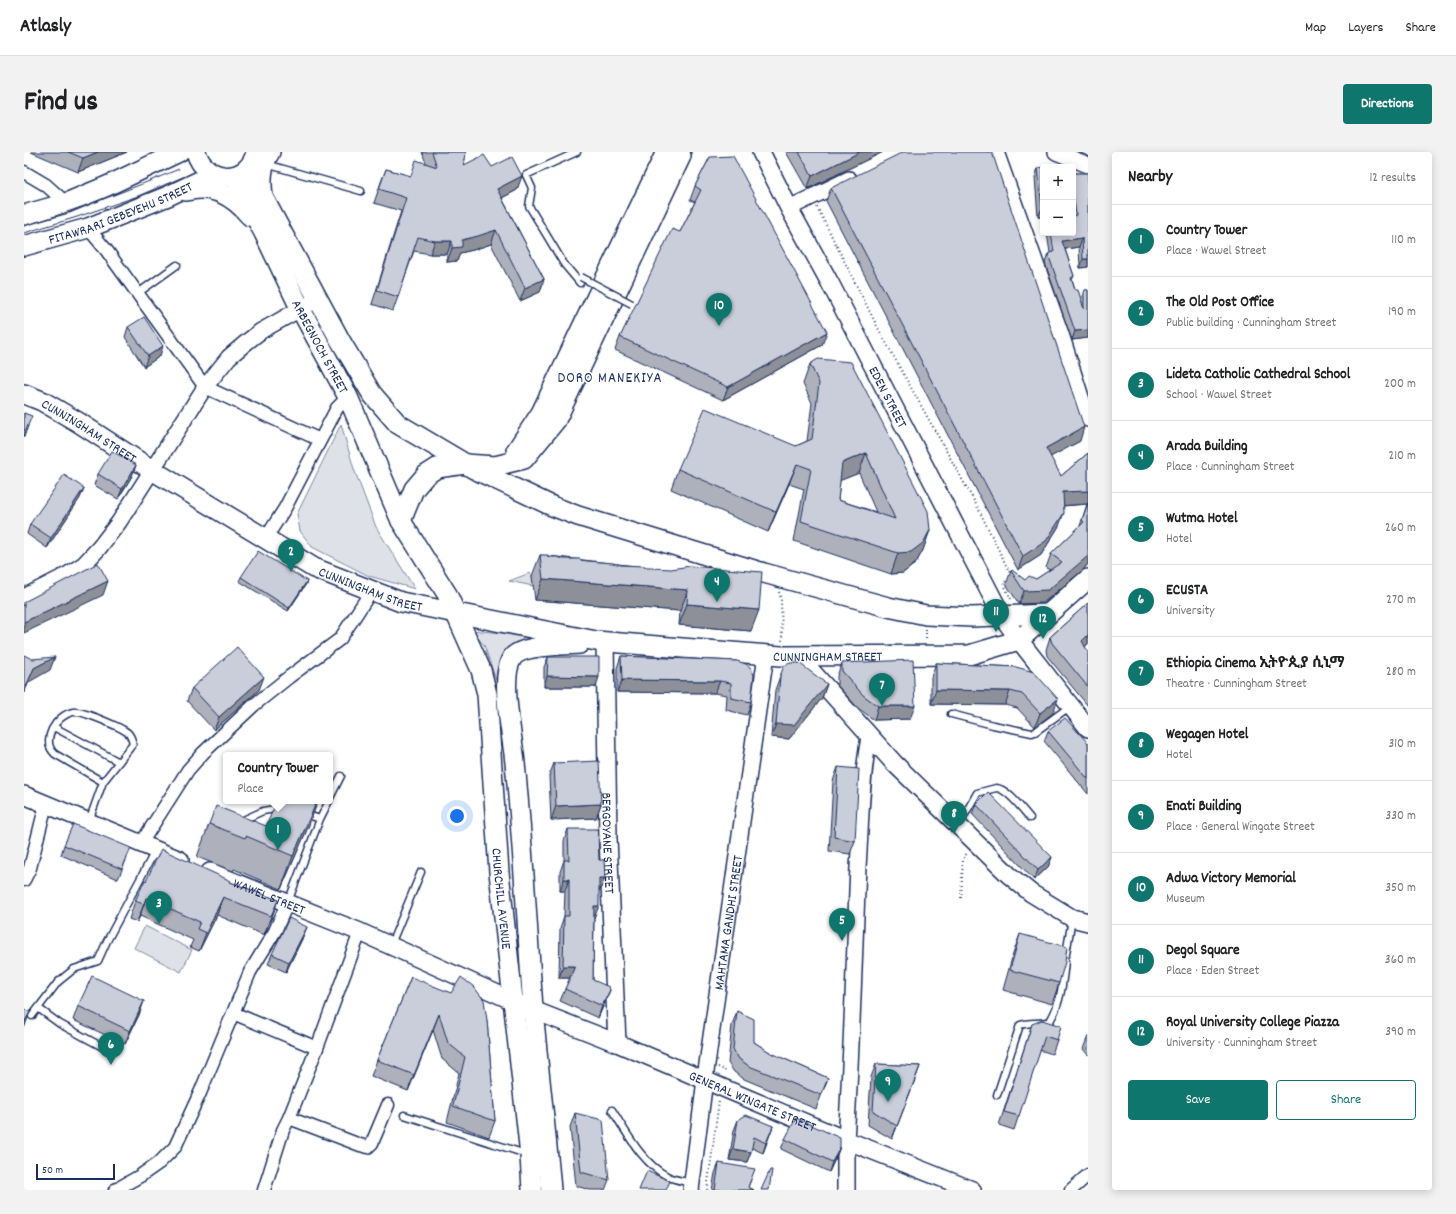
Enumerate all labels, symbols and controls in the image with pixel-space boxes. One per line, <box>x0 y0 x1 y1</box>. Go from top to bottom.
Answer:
text: Atlasly <box>20 14 71 41</box>
text: Map <box>1305 18 1326 38</box>
text: Layers <box>1348 18 1383 38</box>
text: Share <box>1405 18 1436 38</box>
text: Find us <box>24 84 98 124</box>
button: Directions <box>1343 84 1432 124</box>
map controls <box>1040 164 1076 236</box>
button: + <box>1040 164 1076 200</box>
text: Nearby <box>1128 166 1172 190</box>
text: 12 results <box>1370 169 1416 188</box>
street label: FITAWRARI GEBEYEHU STREET <box>46 178 197 251</box>
button: − <box>1040 200 1076 236</box>
text: Country Tower <box>1166 220 1247 242</box>
text: 1 <box>1140 231 1142 250</box>
text: 110 m <box>1391 231 1416 250</box>
text: Place · Wawel Street <box>1166 242 1266 261</box>
text: The Old Post Office <box>1166 292 1274 314</box>
pin: 10 <box>706 293 732 326</box>
street label: ARBEGNOCH STREET <box>286 297 352 398</box>
text: 2 <box>1138 303 1144 322</box>
text: 190 m <box>1388 303 1416 322</box>
text: Public building · Cunningham Street <box>1166 314 1336 333</box>
street label: EDEN STREET <box>863 363 911 432</box>
text: Lideta Catholic Cathedral School <box>1166 364 1350 386</box>
district label: DORO MANEKIYA <box>557 368 663 390</box>
text: 3 <box>1138 375 1144 394</box>
text: 200 m <box>1384 375 1416 394</box>
text: School · Wawel Street <box>1166 386 1272 405</box>
street label: CUNNINGHAM STREET <box>37 395 140 470</box>
text: Arada Building <box>1166 436 1247 458</box>
text: 4 <box>1138 447 1144 466</box>
text: 210 m <box>1388 447 1416 466</box>
text: Place · Cunningham Street <box>1166 458 1295 477</box>
text: Wutma Hotel <box>1166 508 1237 530</box>
text: 5 <box>1138 519 1144 538</box>
text: 260 m <box>1385 519 1416 538</box>
text: Hotel <box>1166 530 1192 549</box>
pin: 2 <box>278 539 304 572</box>
street label: CUNNINGHAM STREET <box>315 563 424 618</box>
pin: 4 <box>704 569 730 602</box>
text: ECUSTA <box>1166 580 1208 602</box>
text: 6 <box>1138 591 1144 610</box>
text: 270 m <box>1386 591 1416 610</box>
pin: 11 <box>983 599 1009 632</box>
text: University <box>1166 602 1215 621</box>
pin: 12 <box>1030 606 1056 639</box>
street label: CUNNINGHAM STREET <box>772 647 883 668</box>
text: Ethiopia Cinema ኢትዮጲያ ሲኒማ <box>1166 653 1345 675</box>
text: 7 <box>1139 663 1143 682</box>
text: 280 m <box>1386 663 1416 682</box>
pin: 7 <box>869 673 895 706</box>
text: Theatre · Cunningham Street <box>1166 675 1307 694</box>
text: Wegagen Hotel <box>1166 724 1248 746</box>
text: 8 <box>1138 735 1144 754</box>
text: 310 m <box>1388 735 1416 754</box>
text: Hotel <box>1166 746 1192 765</box>
popup <box>223 752 333 804</box>
text: Country Tower <box>237 758 319 780</box>
text: Place <box>237 780 263 799</box>
street label: BERGOYANE STREET <box>595 792 618 894</box>
text: Enati Building <box>1166 796 1242 818</box>
pin: 8 <box>941 801 967 834</box>
your location <box>447 806 467 826</box>
text: 9 <box>1138 807 1144 826</box>
text: 330 m <box>1385 807 1416 826</box>
pin: 1 <box>265 817 291 850</box>
text: Place · General Wingate Street <box>1166 818 1315 837</box>
street label: CHURCHILL AVENUE <box>485 847 515 951</box>
street label: MAHTAMA GANDHI STREET <box>710 854 749 991</box>
text: Adwa Victory Memorial <box>1166 868 1296 890</box>
street label: WAWEL STREET <box>230 874 308 921</box>
text: 10 <box>1136 879 1146 898</box>
text: 350 m <box>1385 879 1416 898</box>
text: Museum <box>1166 890 1205 909</box>
pin: 3 <box>146 891 172 924</box>
pin: 5 <box>829 908 855 941</box>
text: Degol Square <box>1166 940 1240 962</box>
text: 11 <box>1138 951 1144 970</box>
text: 360 m <box>1385 951 1416 970</box>
text: Place · Eden Street <box>1166 962 1259 981</box>
text: Royal University College Piazza <box>1166 1012 1339 1034</box>
text: 12 <box>1137 1023 1145 1042</box>
text: 390 m <box>1385 1023 1416 1042</box>
pin: 6 <box>98 1032 124 1065</box>
text: University · Cunningham Street <box>1166 1034 1317 1053</box>
street label: GENERAL WINGATE STREET <box>685 1067 819 1138</box>
pin: 9 <box>875 1069 901 1102</box>
button: Save <box>1128 1080 1268 1120</box>
button: Share <box>1276 1080 1416 1120</box>
scale bar <box>36 1162 115 1181</box>
text: 50 m <box>42 1163 63 1179</box>

